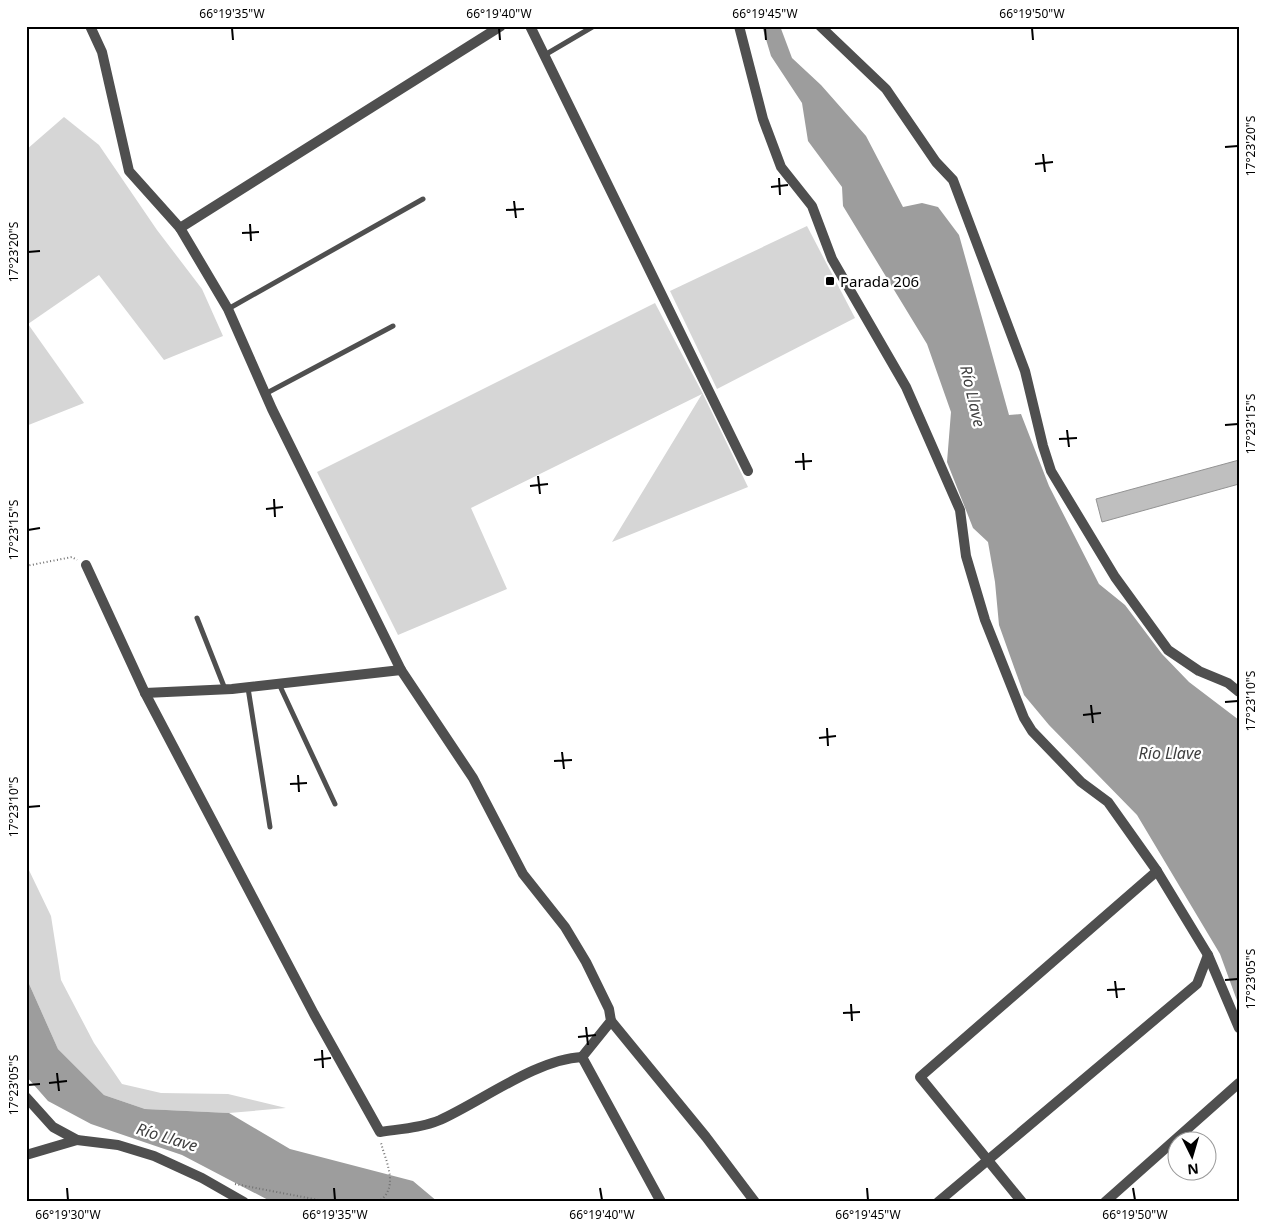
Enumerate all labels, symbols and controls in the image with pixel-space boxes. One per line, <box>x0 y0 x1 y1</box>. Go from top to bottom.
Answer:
text: 66°19'35"W <box>199 5 265 22</box>
text: 66°19'40"W <box>466 5 532 22</box>
text: 66°19'45"W <box>732 5 798 22</box>
text: 66°19'50"W <box>999 5 1065 22</box>
text: 17°23'20"S <box>1242 115 1259 176</box>
text: 17°23'20"S <box>5 221 22 282</box>
place label: Parada 206 <box>840 271 919 291</box>
marker: Parada 206 <box>824 275 836 287</box>
water label: Río Llave <box>955 363 991 429</box>
text: 17°23'15"S <box>1242 393 1259 454</box>
text: 17°23'15"S <box>5 499 22 560</box>
text: 17°23'10"S <box>1242 670 1259 731</box>
water label: Río Llave <box>1139 742 1201 764</box>
text: 17°23'10"S <box>5 776 22 837</box>
text: 17°23'05"S <box>1242 948 1259 1009</box>
text: 17°23'05"S <box>5 1054 22 1115</box>
water label: Río Llave <box>134 1117 200 1157</box>
north arrow <box>1168 1130 1218 1180</box>
text: N <box>1187 1159 1200 1179</box>
text: 66°19'30"W <box>35 1206 101 1223</box>
text: 66°19'35"W <box>302 1206 368 1223</box>
text: 66°19'40"W <box>569 1206 635 1223</box>
text: 66°19'45"W <box>835 1206 901 1223</box>
text: 66°19'50"W <box>1102 1206 1168 1223</box>

